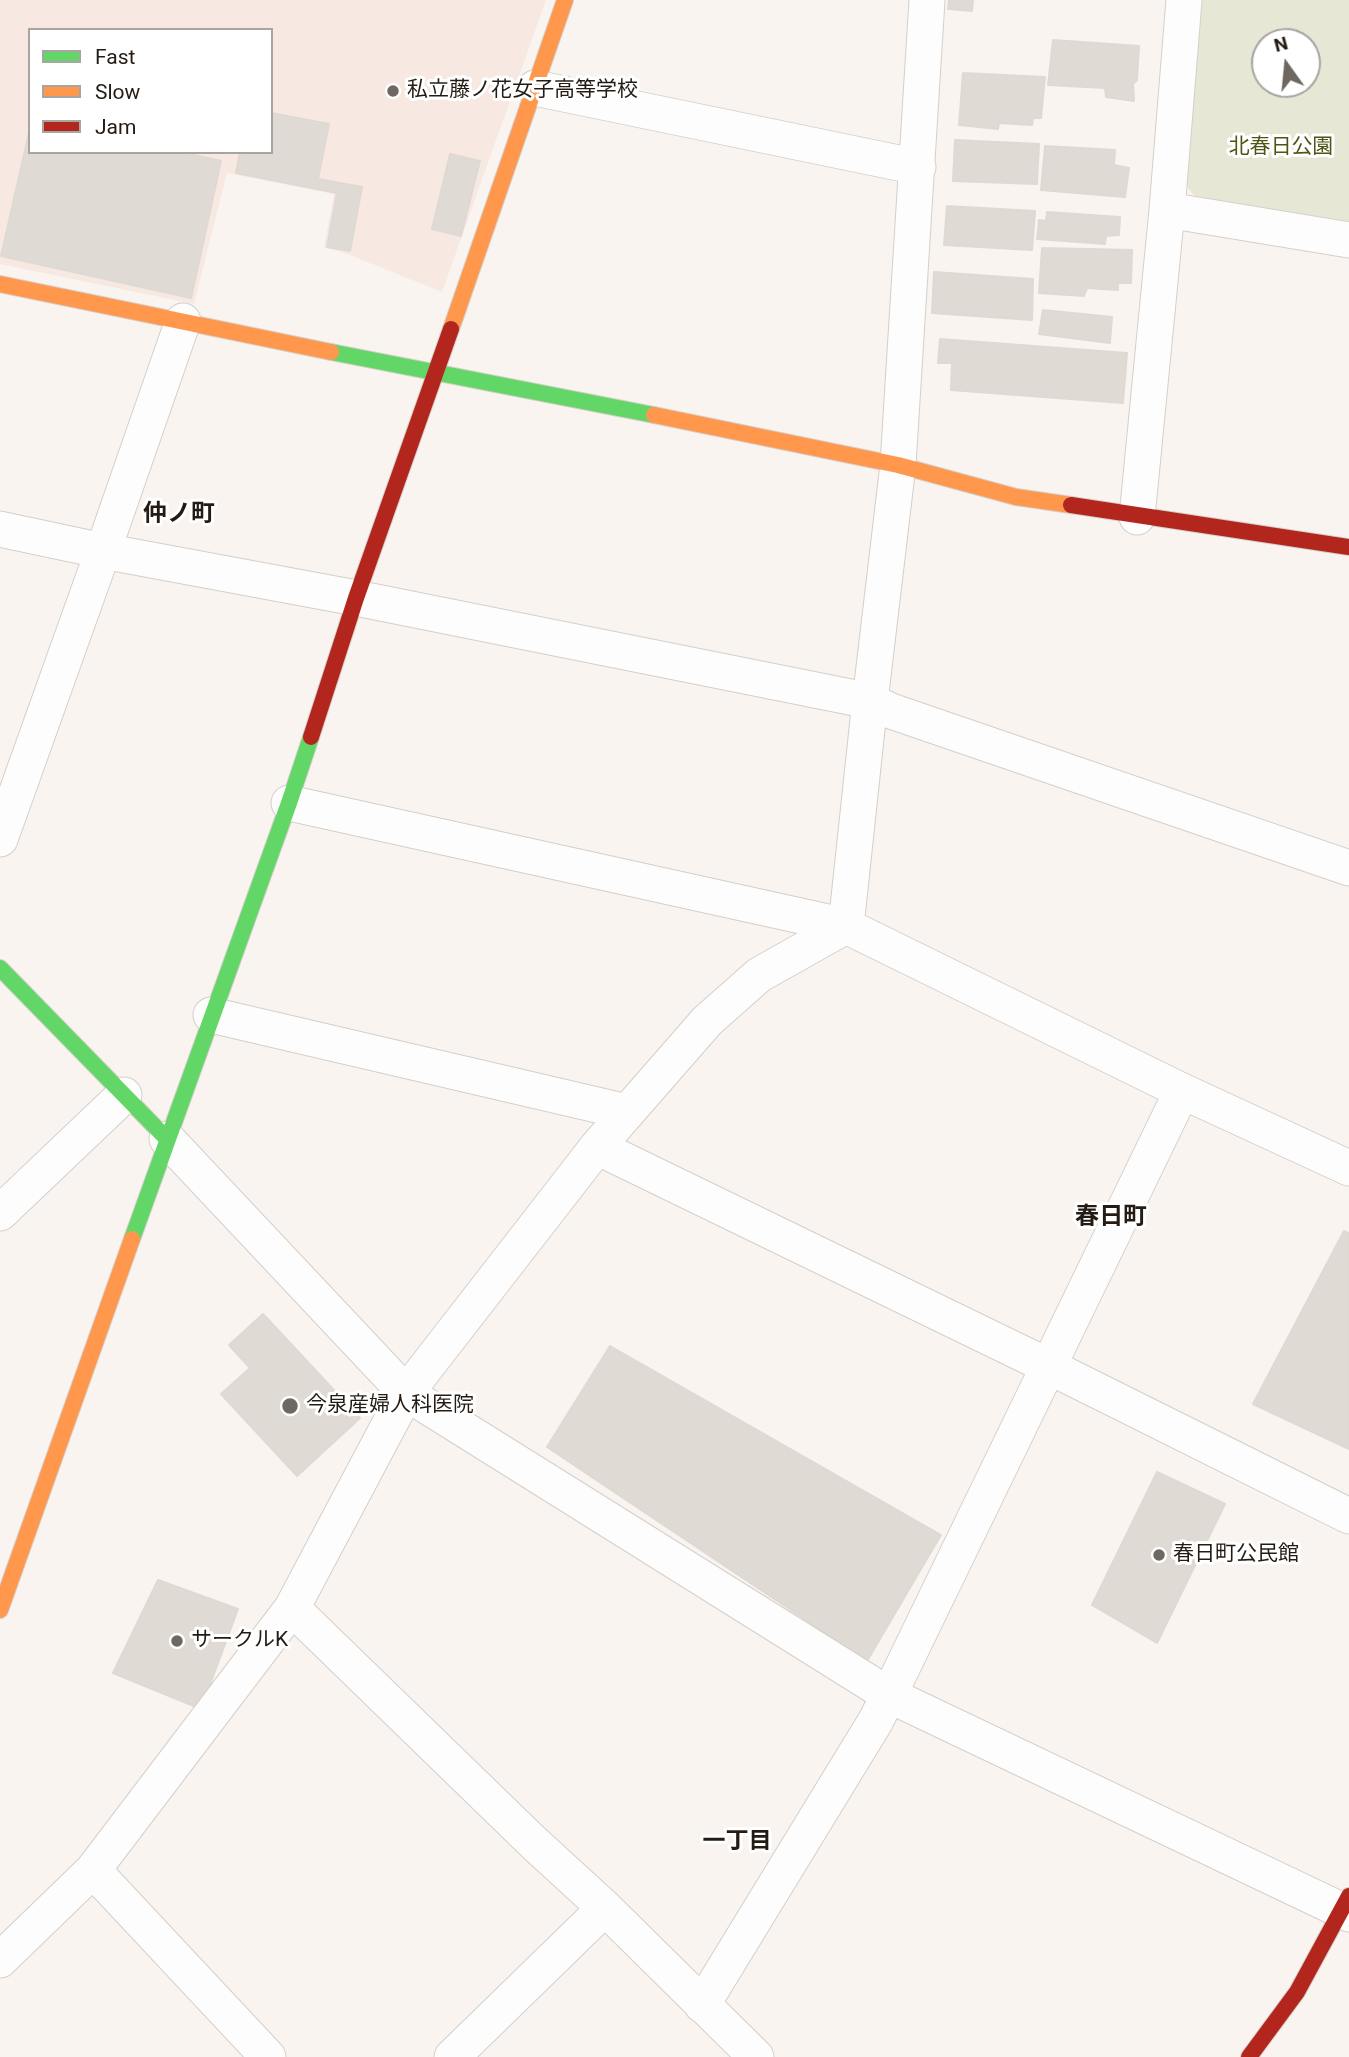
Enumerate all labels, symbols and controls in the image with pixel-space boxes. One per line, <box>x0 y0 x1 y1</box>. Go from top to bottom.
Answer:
legend <box>28 28 273 154</box>
north arrow <box>1251 28 1321 98</box>
text: N <box>1272 31 1290 57</box>
text: Fast <box>95 45 135 69</box>
place label: 私立藤ノ花女子高等学校 <box>407 78 638 104</box>
text: Slow <box>95 80 140 104</box>
marker: 私立藤ノ花女子高等学校 <box>385 83 401 99</box>
text: Jam <box>95 115 136 139</box>
park label: 北春日公園 <box>1229 135 1333 161</box>
district label: 仲ノ町 <box>143 501 215 529</box>
district label: 春日町 <box>1075 1204 1147 1232</box>
place label: 今泉産婦人科医院 <box>306 1393 474 1419</box>
marker: 今泉産婦人科医院 <box>280 1396 300 1416</box>
place label: 春日町公民館 <box>1173 1542 1299 1568</box>
marker: 春日町公民館 <box>1151 1547 1167 1563</box>
place label: サークルK <box>191 1628 288 1654</box>
marker: サークルK <box>169 1633 185 1649</box>
district label: 一丁目 <box>703 1828 771 1856</box>

